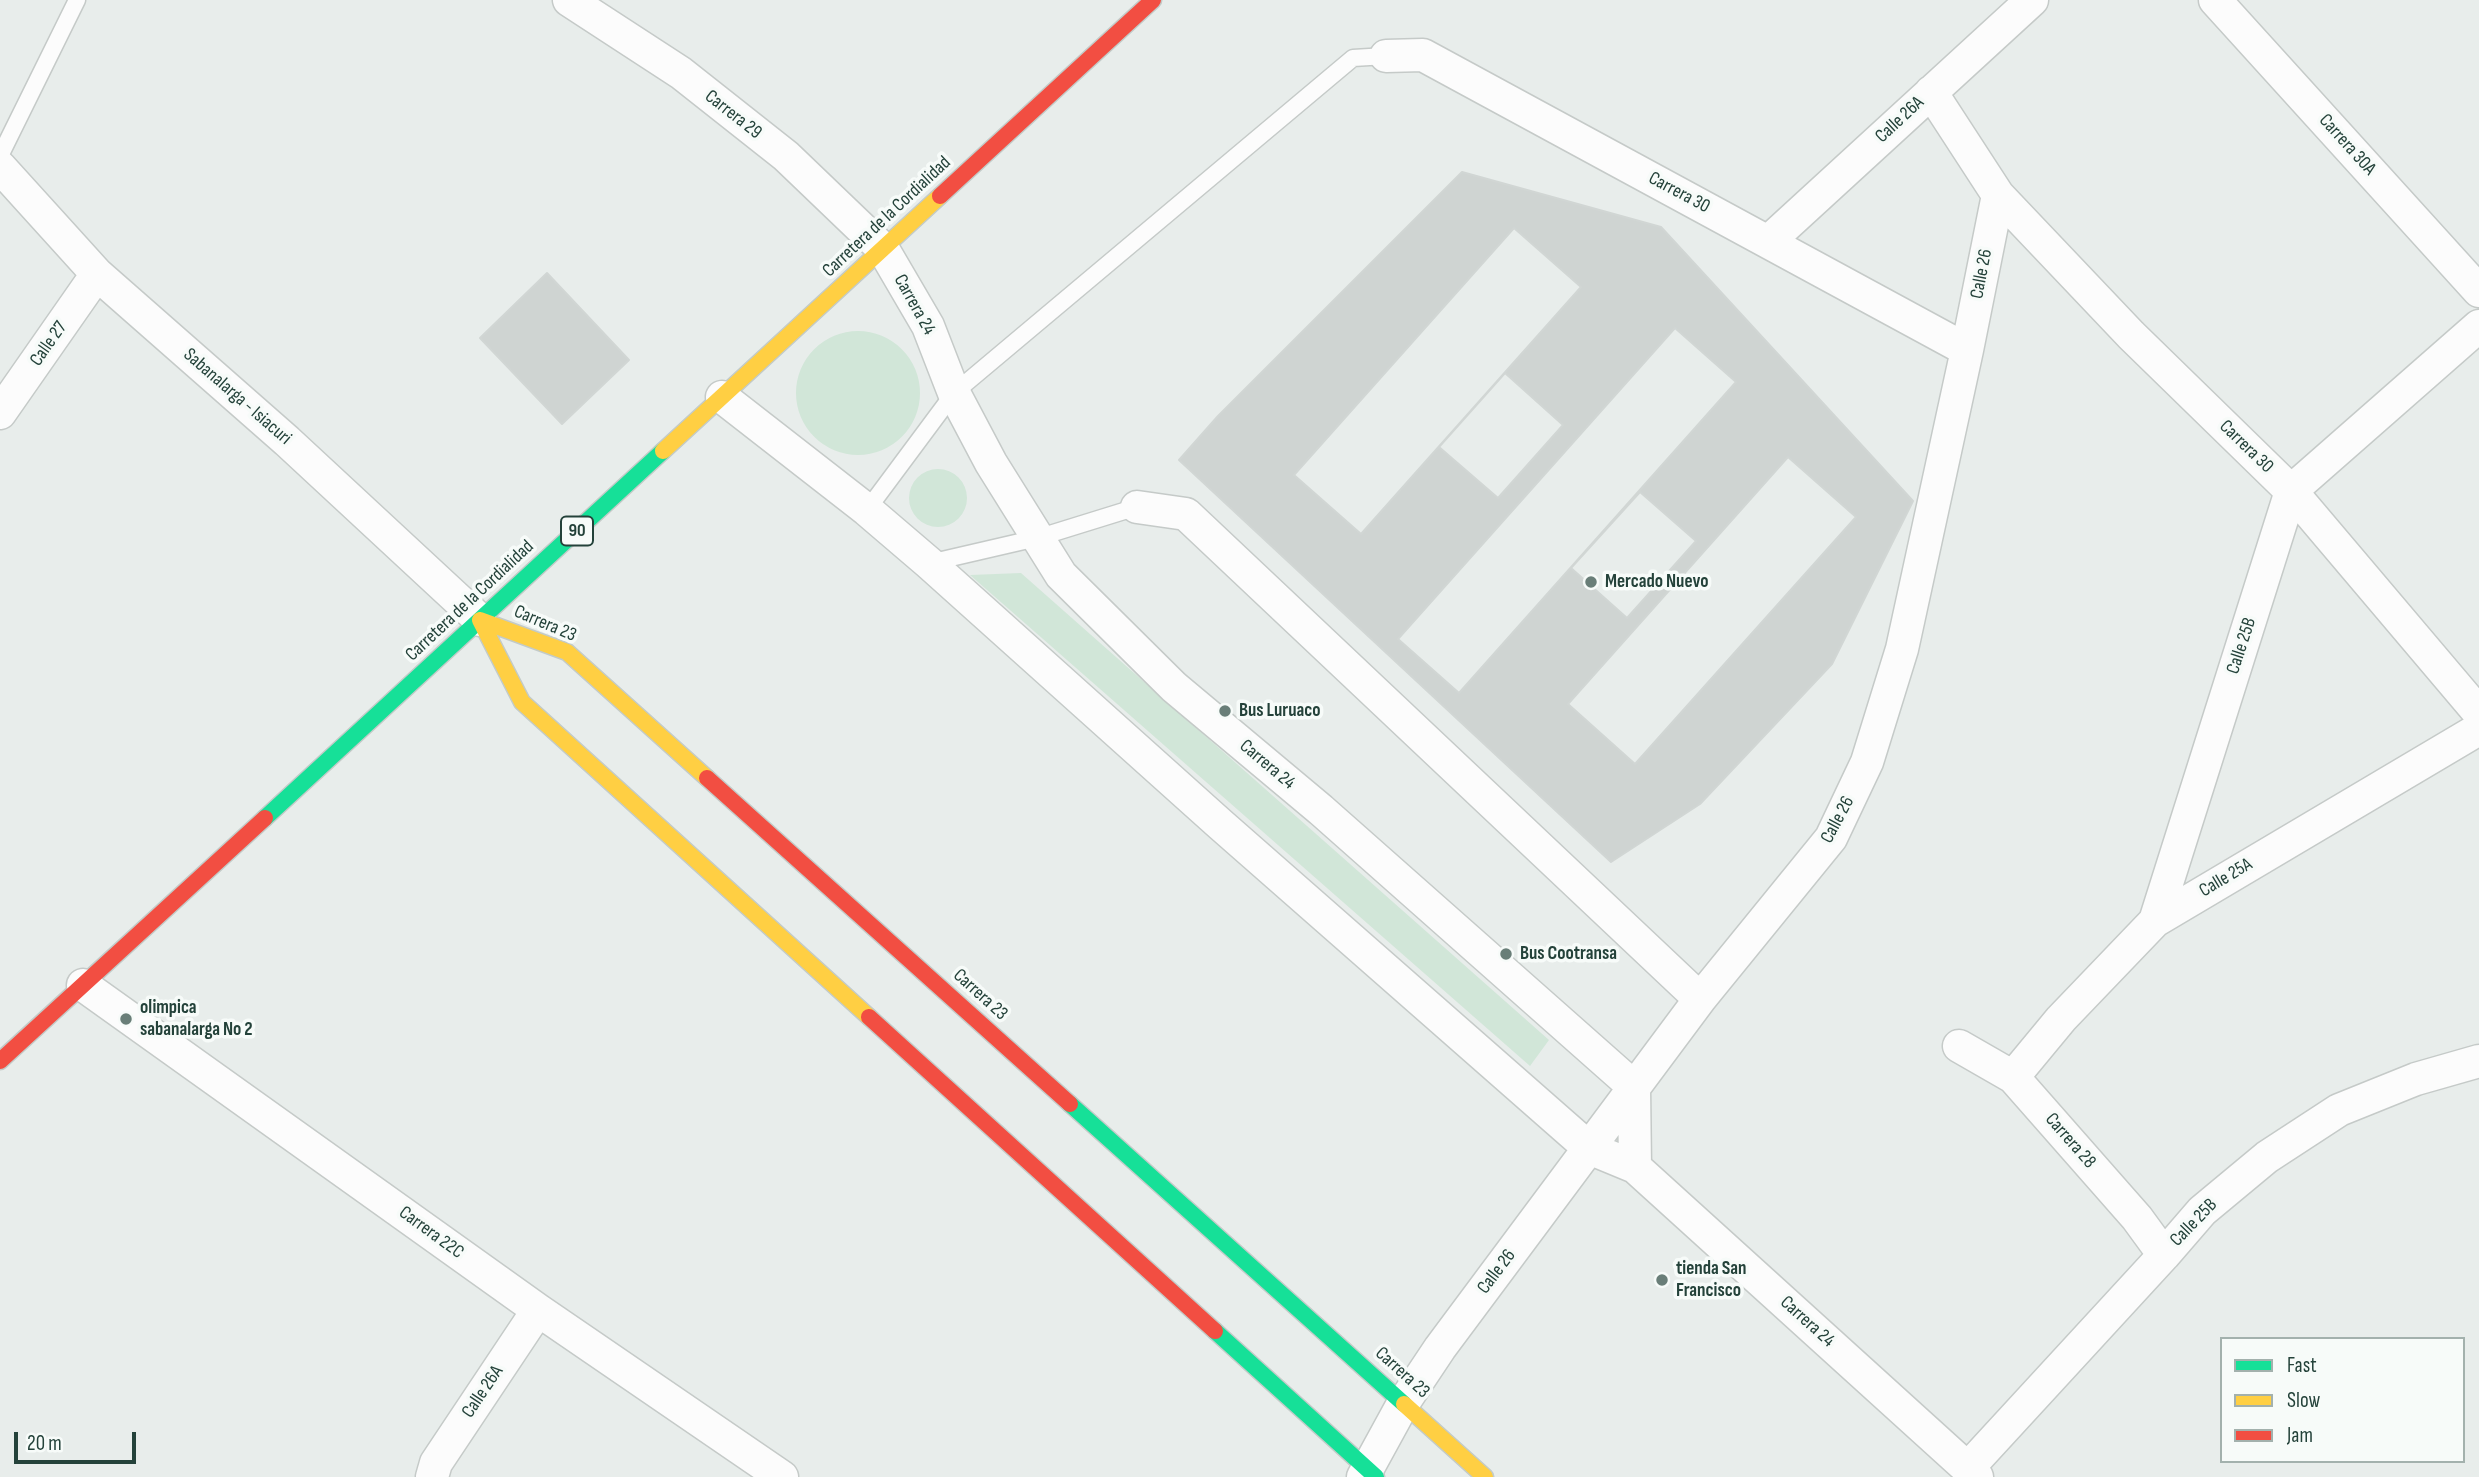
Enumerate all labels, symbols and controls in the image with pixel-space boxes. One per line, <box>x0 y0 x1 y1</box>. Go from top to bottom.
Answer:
street label: Carrera 29 <box>700 86 766 144</box>
street label: Calle 26A <box>1871 92 1929 148</box>
street label: Carrera 30A <box>2314 110 2380 180</box>
street label: Carretera de la Cordialidad <box>818 152 956 282</box>
street label: Carrera 30 <box>1644 167 1714 219</box>
street label: Calle 26 <box>1966 247 1998 301</box>
street label: Carrera 24 <box>888 271 940 339</box>
street label: Calle 27 <box>25 317 73 371</box>
street label: Sabanalarga - Isiacuri <box>178 344 296 450</box>
street label: Carrera 30 <box>2214 416 2278 478</box>
road number: 90 <box>561 516 593 546</box>
street label: Carretera de la Cordialidad <box>401 536 539 666</box>
place label: Mercado Nuevo <box>1605 571 1708 593</box>
marker: Mercado Nuevo <box>1583 574 1599 590</box>
street label: Carrera 23 <box>510 601 580 647</box>
street label: Calle 25B <box>2222 615 2262 677</box>
place label: Bus Luruaco <box>1239 700 1321 722</box>
marker: Bus Luruaco <box>1217 703 1233 719</box>
street label: Carrera 24 <box>1235 735 1299 795</box>
street label: Calle 26 <box>1816 793 1860 847</box>
street label: Calle 25A <box>2195 853 2257 903</box>
place label: Bus Cootransa <box>1520 943 1617 965</box>
marker: Bus Cootransa <box>1498 946 1514 962</box>
street label: Carrera 23 <box>948 965 1012 1025</box>
place label: olimpica sabanalarga No 2 <box>140 997 253 1041</box>
marker: olimpica sabanalarga No 2 <box>118 1011 134 1027</box>
street label: Carrera 28 <box>2040 1109 2100 1173</box>
street label: Calle 25B <box>2166 1194 2222 1252</box>
street label: Carrera 22C <box>394 1202 468 1264</box>
street label: Calle 26 <box>1473 1245 1521 1299</box>
place label: tienda San Francisco <box>1676 1258 1747 1302</box>
marker: tienda San Francisco <box>1654 1272 1670 1288</box>
street label: Carrera 24 <box>1775 1292 1839 1352</box>
legend <box>2220 1337 2465 1463</box>
street label: Carrera 23 <box>1370 1343 1434 1403</box>
text: Fast <box>2287 1353 2317 1378</box>
street label: Calle 26A <box>457 1361 509 1423</box>
text: Slow <box>2287 1388 2320 1413</box>
scale bar <box>18 1418 140 1462</box>
text: Jam <box>2287 1423 2313 1448</box>
text: 20 m <box>27 1431 62 1456</box>

